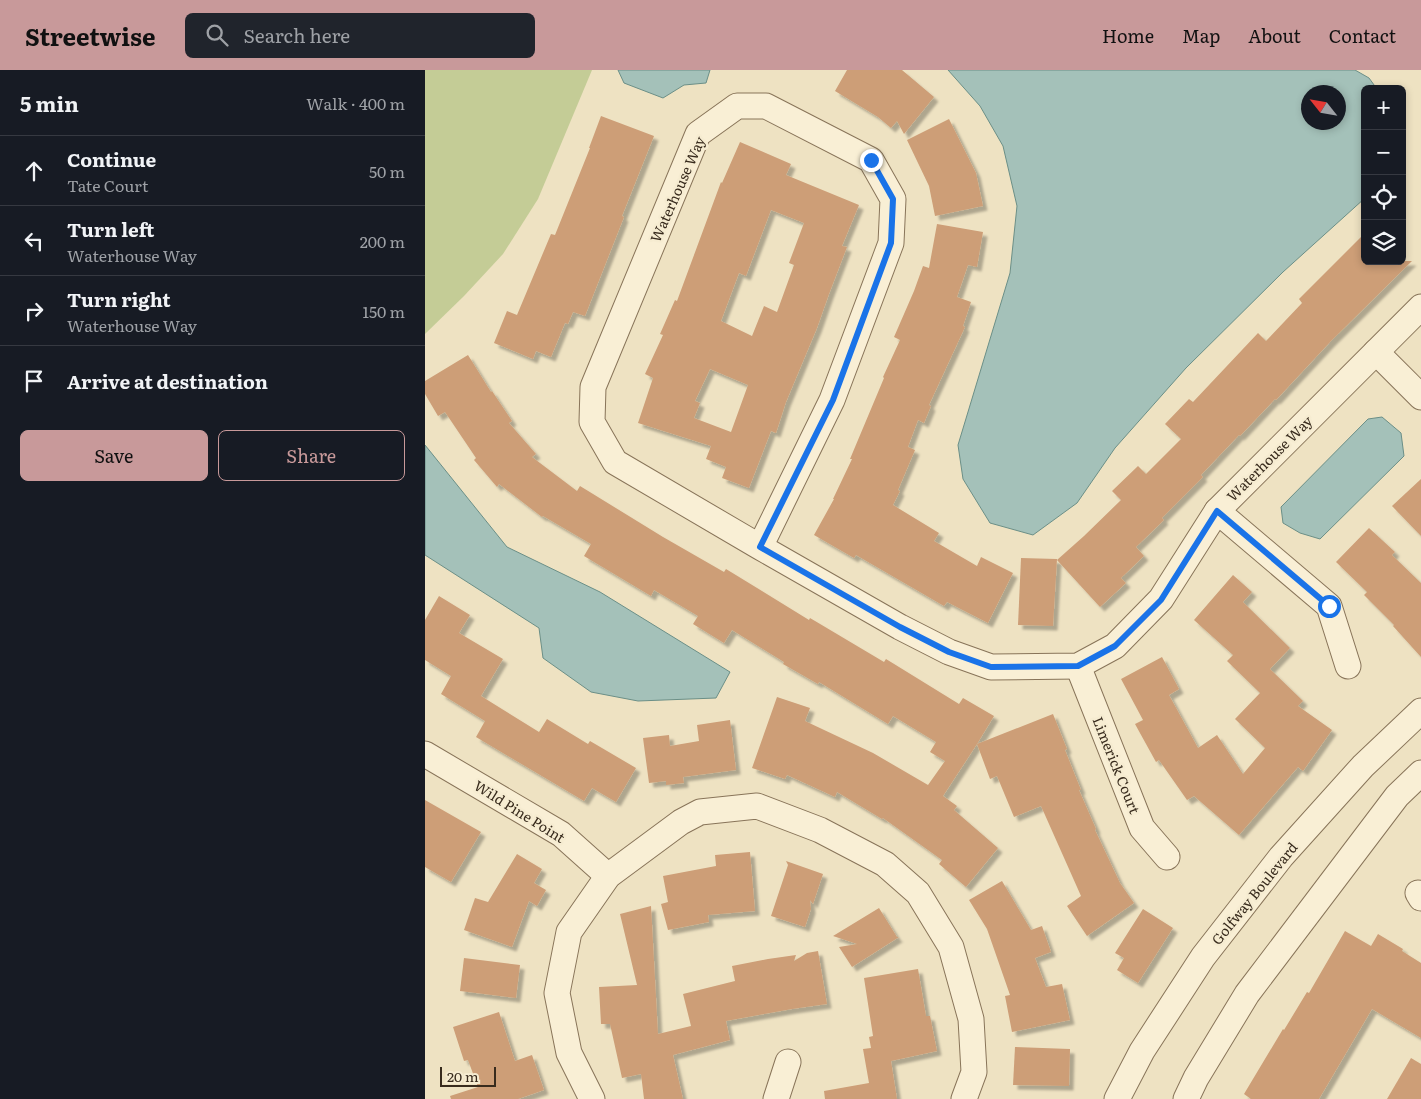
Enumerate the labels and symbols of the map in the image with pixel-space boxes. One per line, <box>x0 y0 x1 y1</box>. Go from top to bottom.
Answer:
north arrow <box>1301 85 1346 130</box>
street label: Waterhouse Way <box>645 132 710 245</box>
route end <box>860 149 883 172</box>
street label: Waterhouse Way <box>1222 410 1317 505</box>
route start <box>1318 595 1341 618</box>
street label: Limerick Court <box>1088 714 1146 817</box>
street label: Wild Pine Point <box>471 775 570 847</box>
street label: Golfway Boulevard <box>1206 837 1302 948</box>
scale bar <box>440 1064 496 1087</box>

